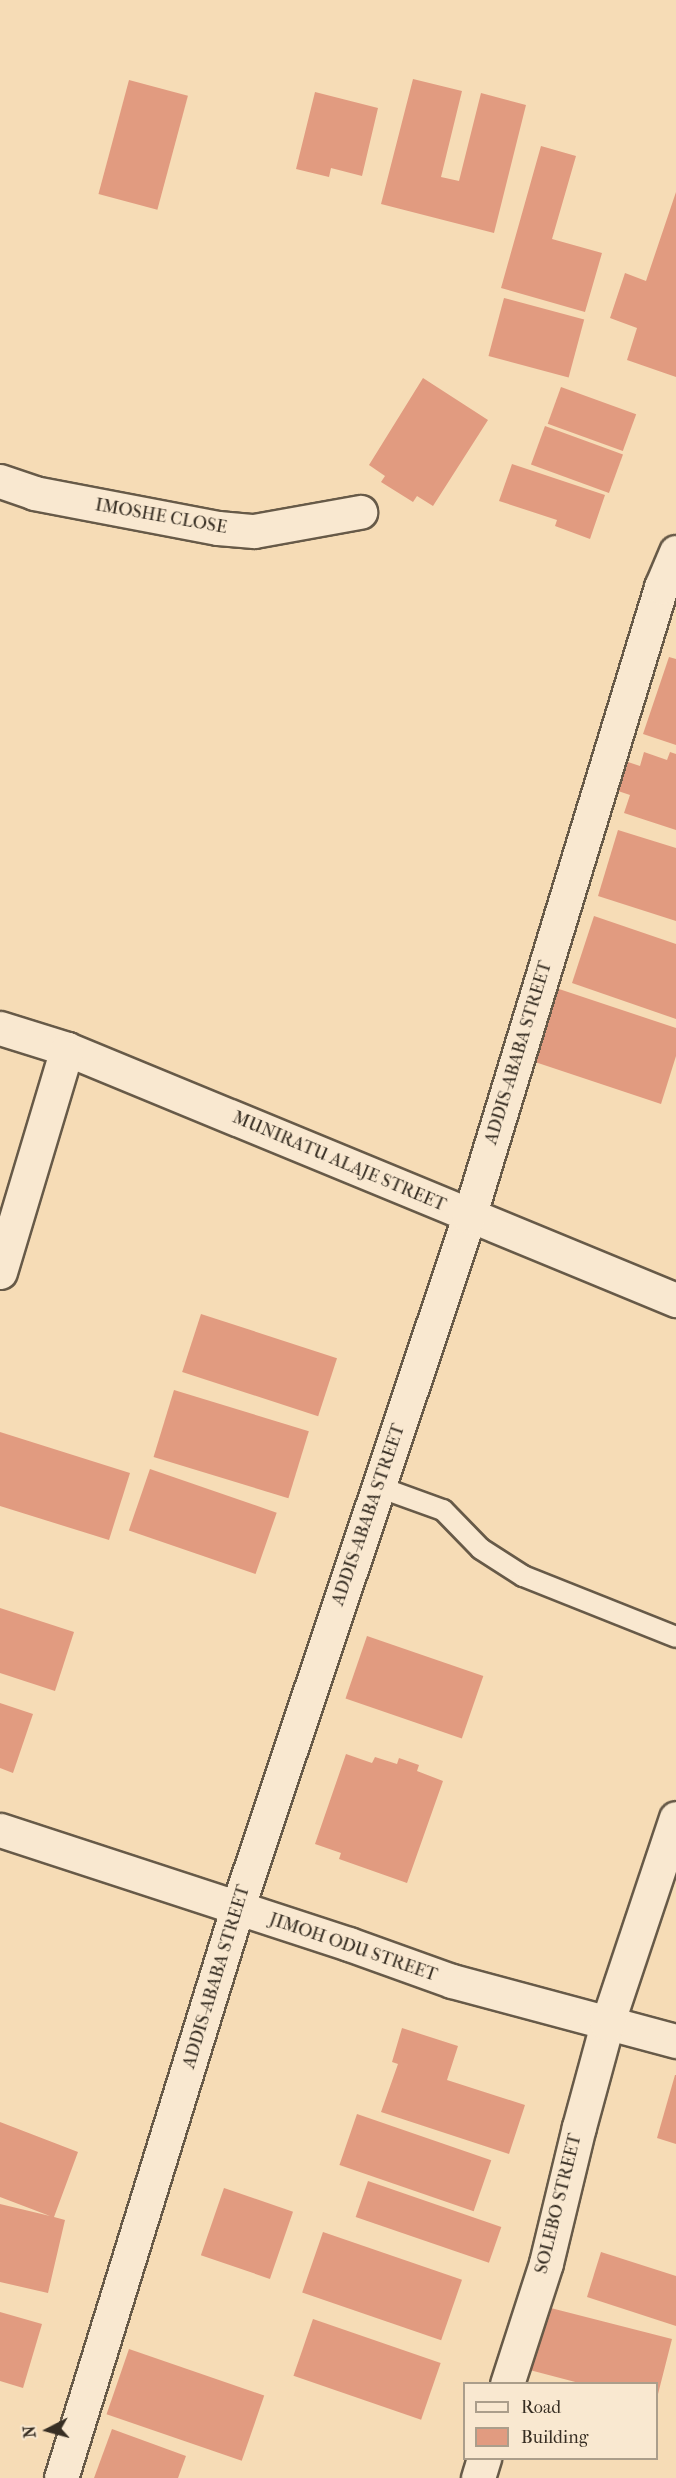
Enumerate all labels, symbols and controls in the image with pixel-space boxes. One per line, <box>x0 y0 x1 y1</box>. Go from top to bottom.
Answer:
street label: IMOSHE CLOSE <box>93 495 229 539</box>
street label: ADDIS-ABABA STREET <box>481 959 557 1147</box>
street label: MUNIRATU ALAJE STREET <box>229 1107 449 1217</box>
street label: ADDIS-ABABA STREET <box>328 1421 410 1609</box>
street label: ADDIS-ABABA STREET <box>179 1883 255 2071</box>
street label: JIMOH ODU STREET <box>266 1909 440 1987</box>
street label: SOLEBO STREET <box>531 2132 587 2276</box>
legend <box>463 2382 658 2460</box>
text: Road <box>521 2397 561 2418</box>
north arrow <box>18 2400 78 2460</box>
text: N <box>20 2425 40 2439</box>
text: Building <box>521 2427 588 2448</box>

